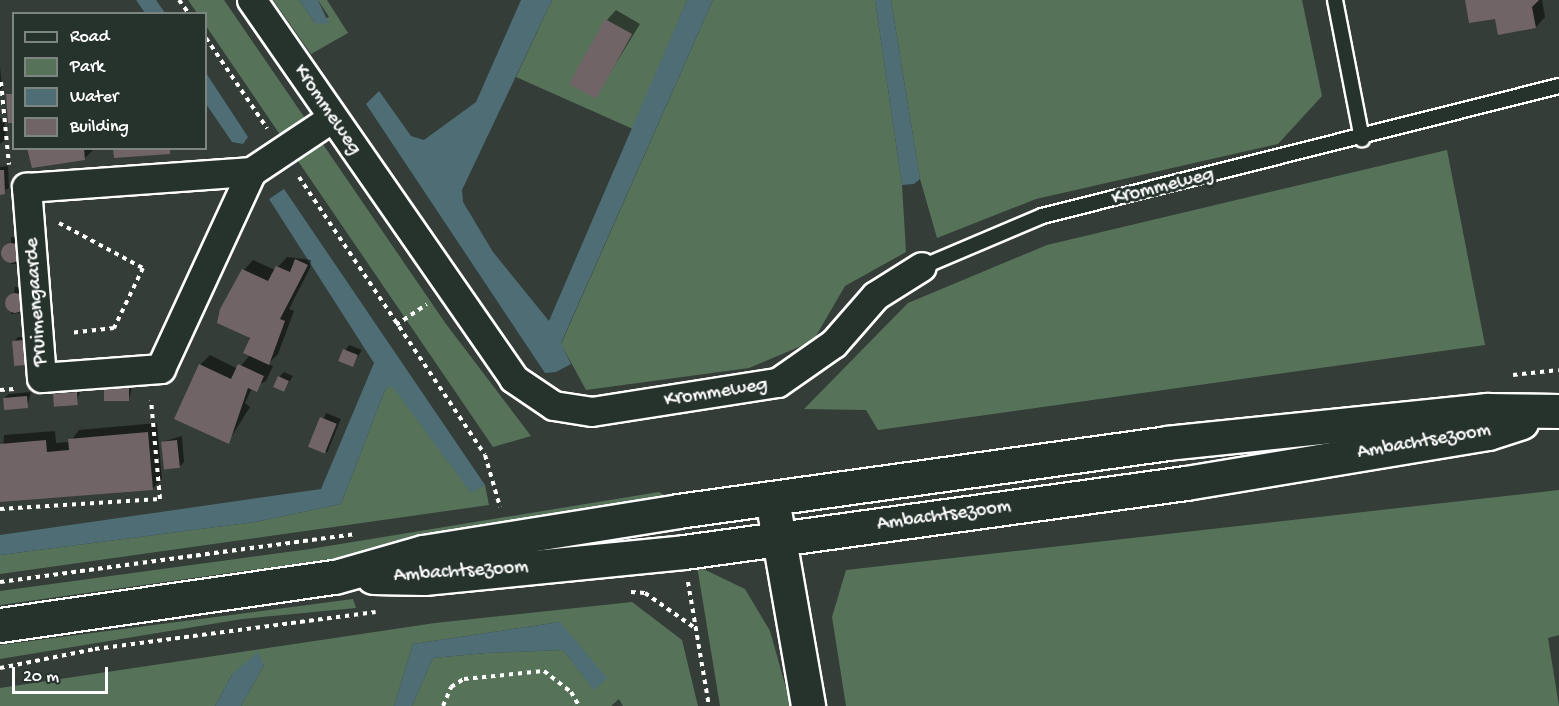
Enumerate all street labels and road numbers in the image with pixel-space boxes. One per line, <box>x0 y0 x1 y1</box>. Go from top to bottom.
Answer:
street label: Krommeweg <box>288 60 366 160</box>
street label: Krommeweg <box>1109 163 1217 211</box>
street label: Pruimengaarde <box>21 237 53 367</box>
street label: Krommeweg <box>663 373 769 413</box>
street label: Ambachtsezoom <box>1356 418 1492 466</box>
street label: Ambachtsezoom <box>876 495 1012 537</box>
street label: Ambachtsezoom <box>393 555 529 589</box>

